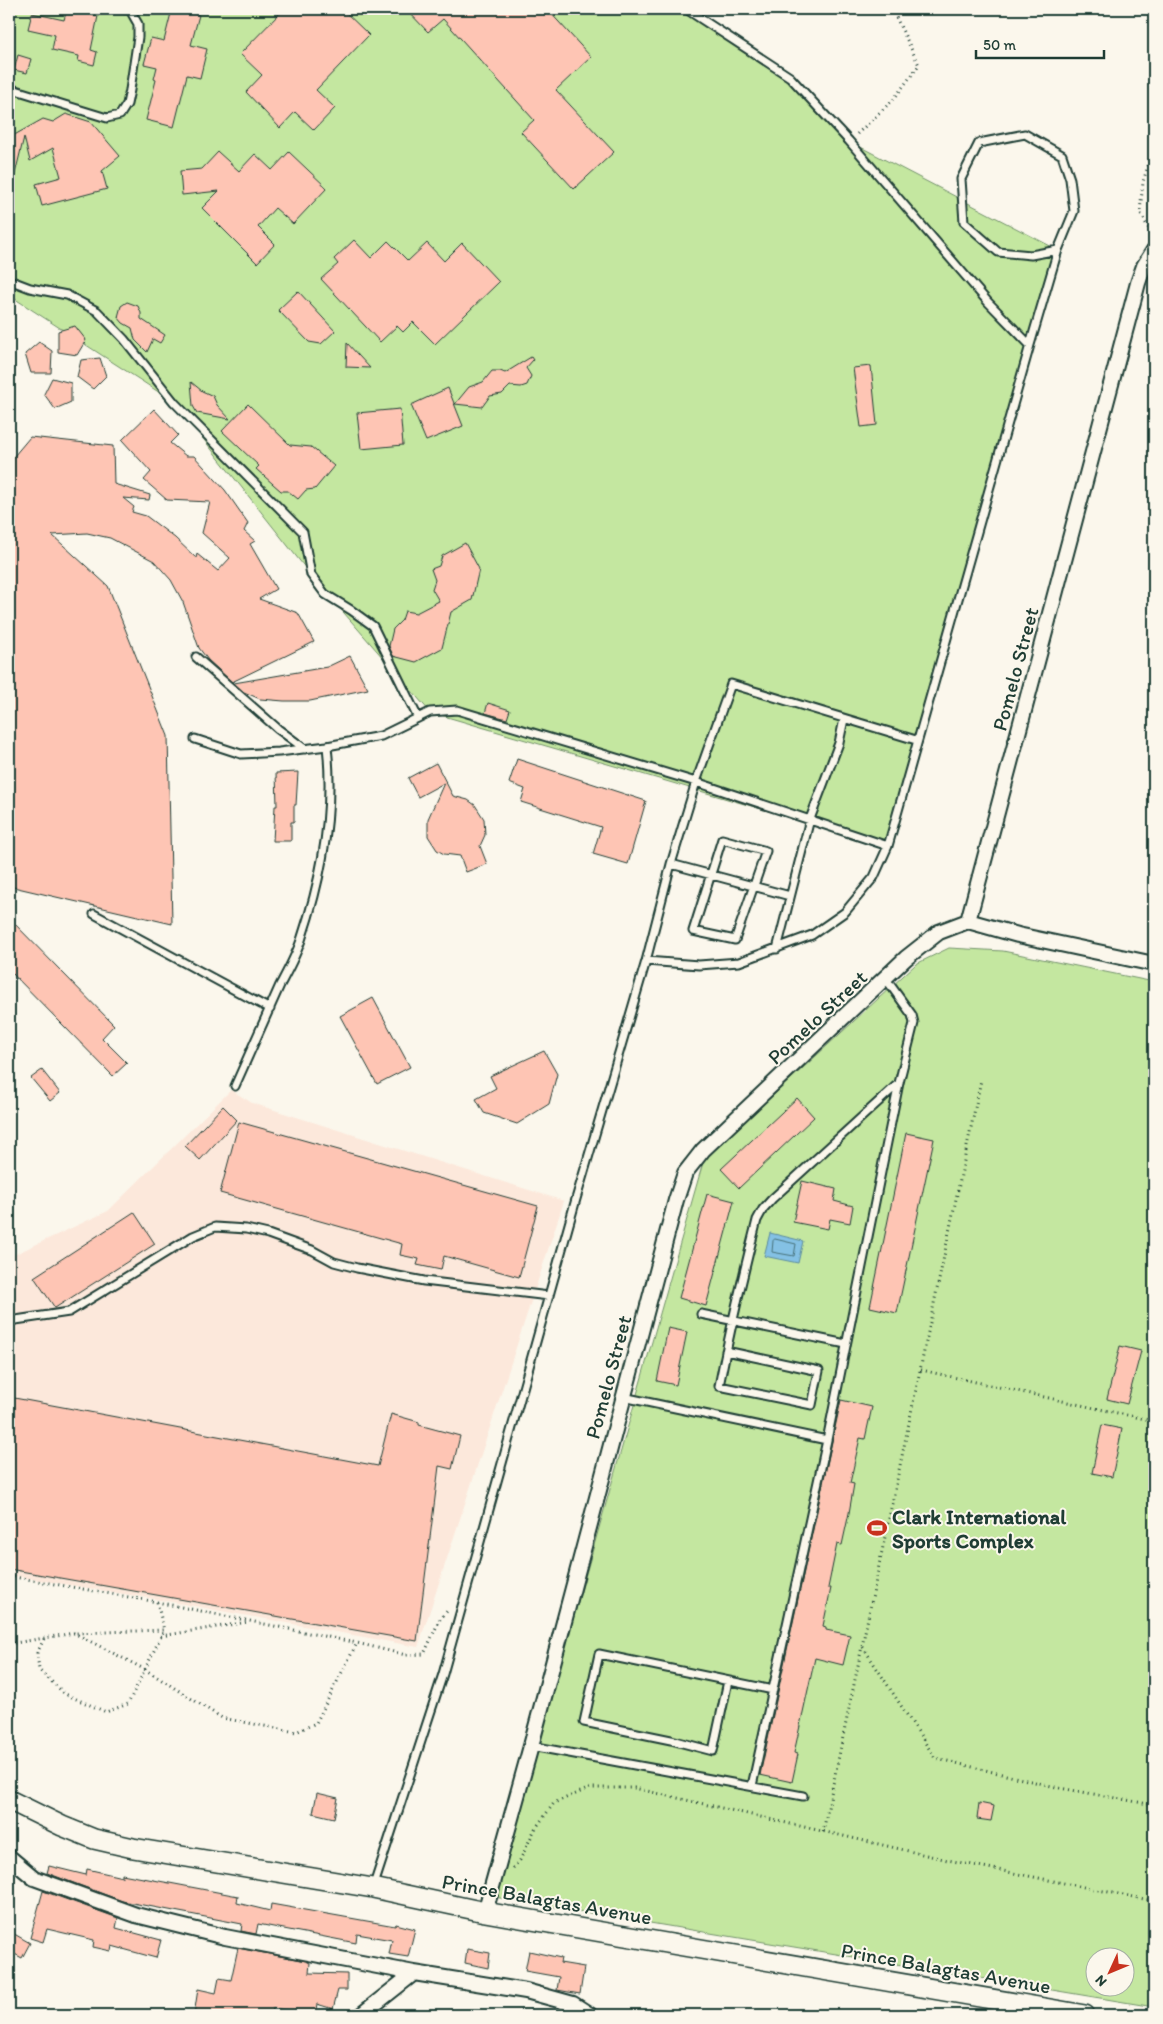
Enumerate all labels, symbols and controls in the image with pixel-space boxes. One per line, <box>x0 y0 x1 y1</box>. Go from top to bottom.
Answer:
scale bar <box>976 28 1103 60</box>
text: 50 m <box>983 36 1016 54</box>
street label: Pomelo Street <box>986 604 1044 734</box>
street label: Pomelo Street <box>762 964 872 1069</box>
street label: Pomelo Street <box>579 1312 637 1442</box>
place label: Clark International Sports Complex <box>892 1504 1067 1554</box>
sports icon: Clark International Sports Complex <box>866 1517 888 1539</box>
street label: Prince Balagtas Avenue <box>440 1868 654 1930</box>
street label: Prince Balagtas Avenue <box>839 1937 1053 1999</box>
north arrow <box>1086 1946 1136 1996</box>
text: N <box>1092 1971 1110 1990</box>

